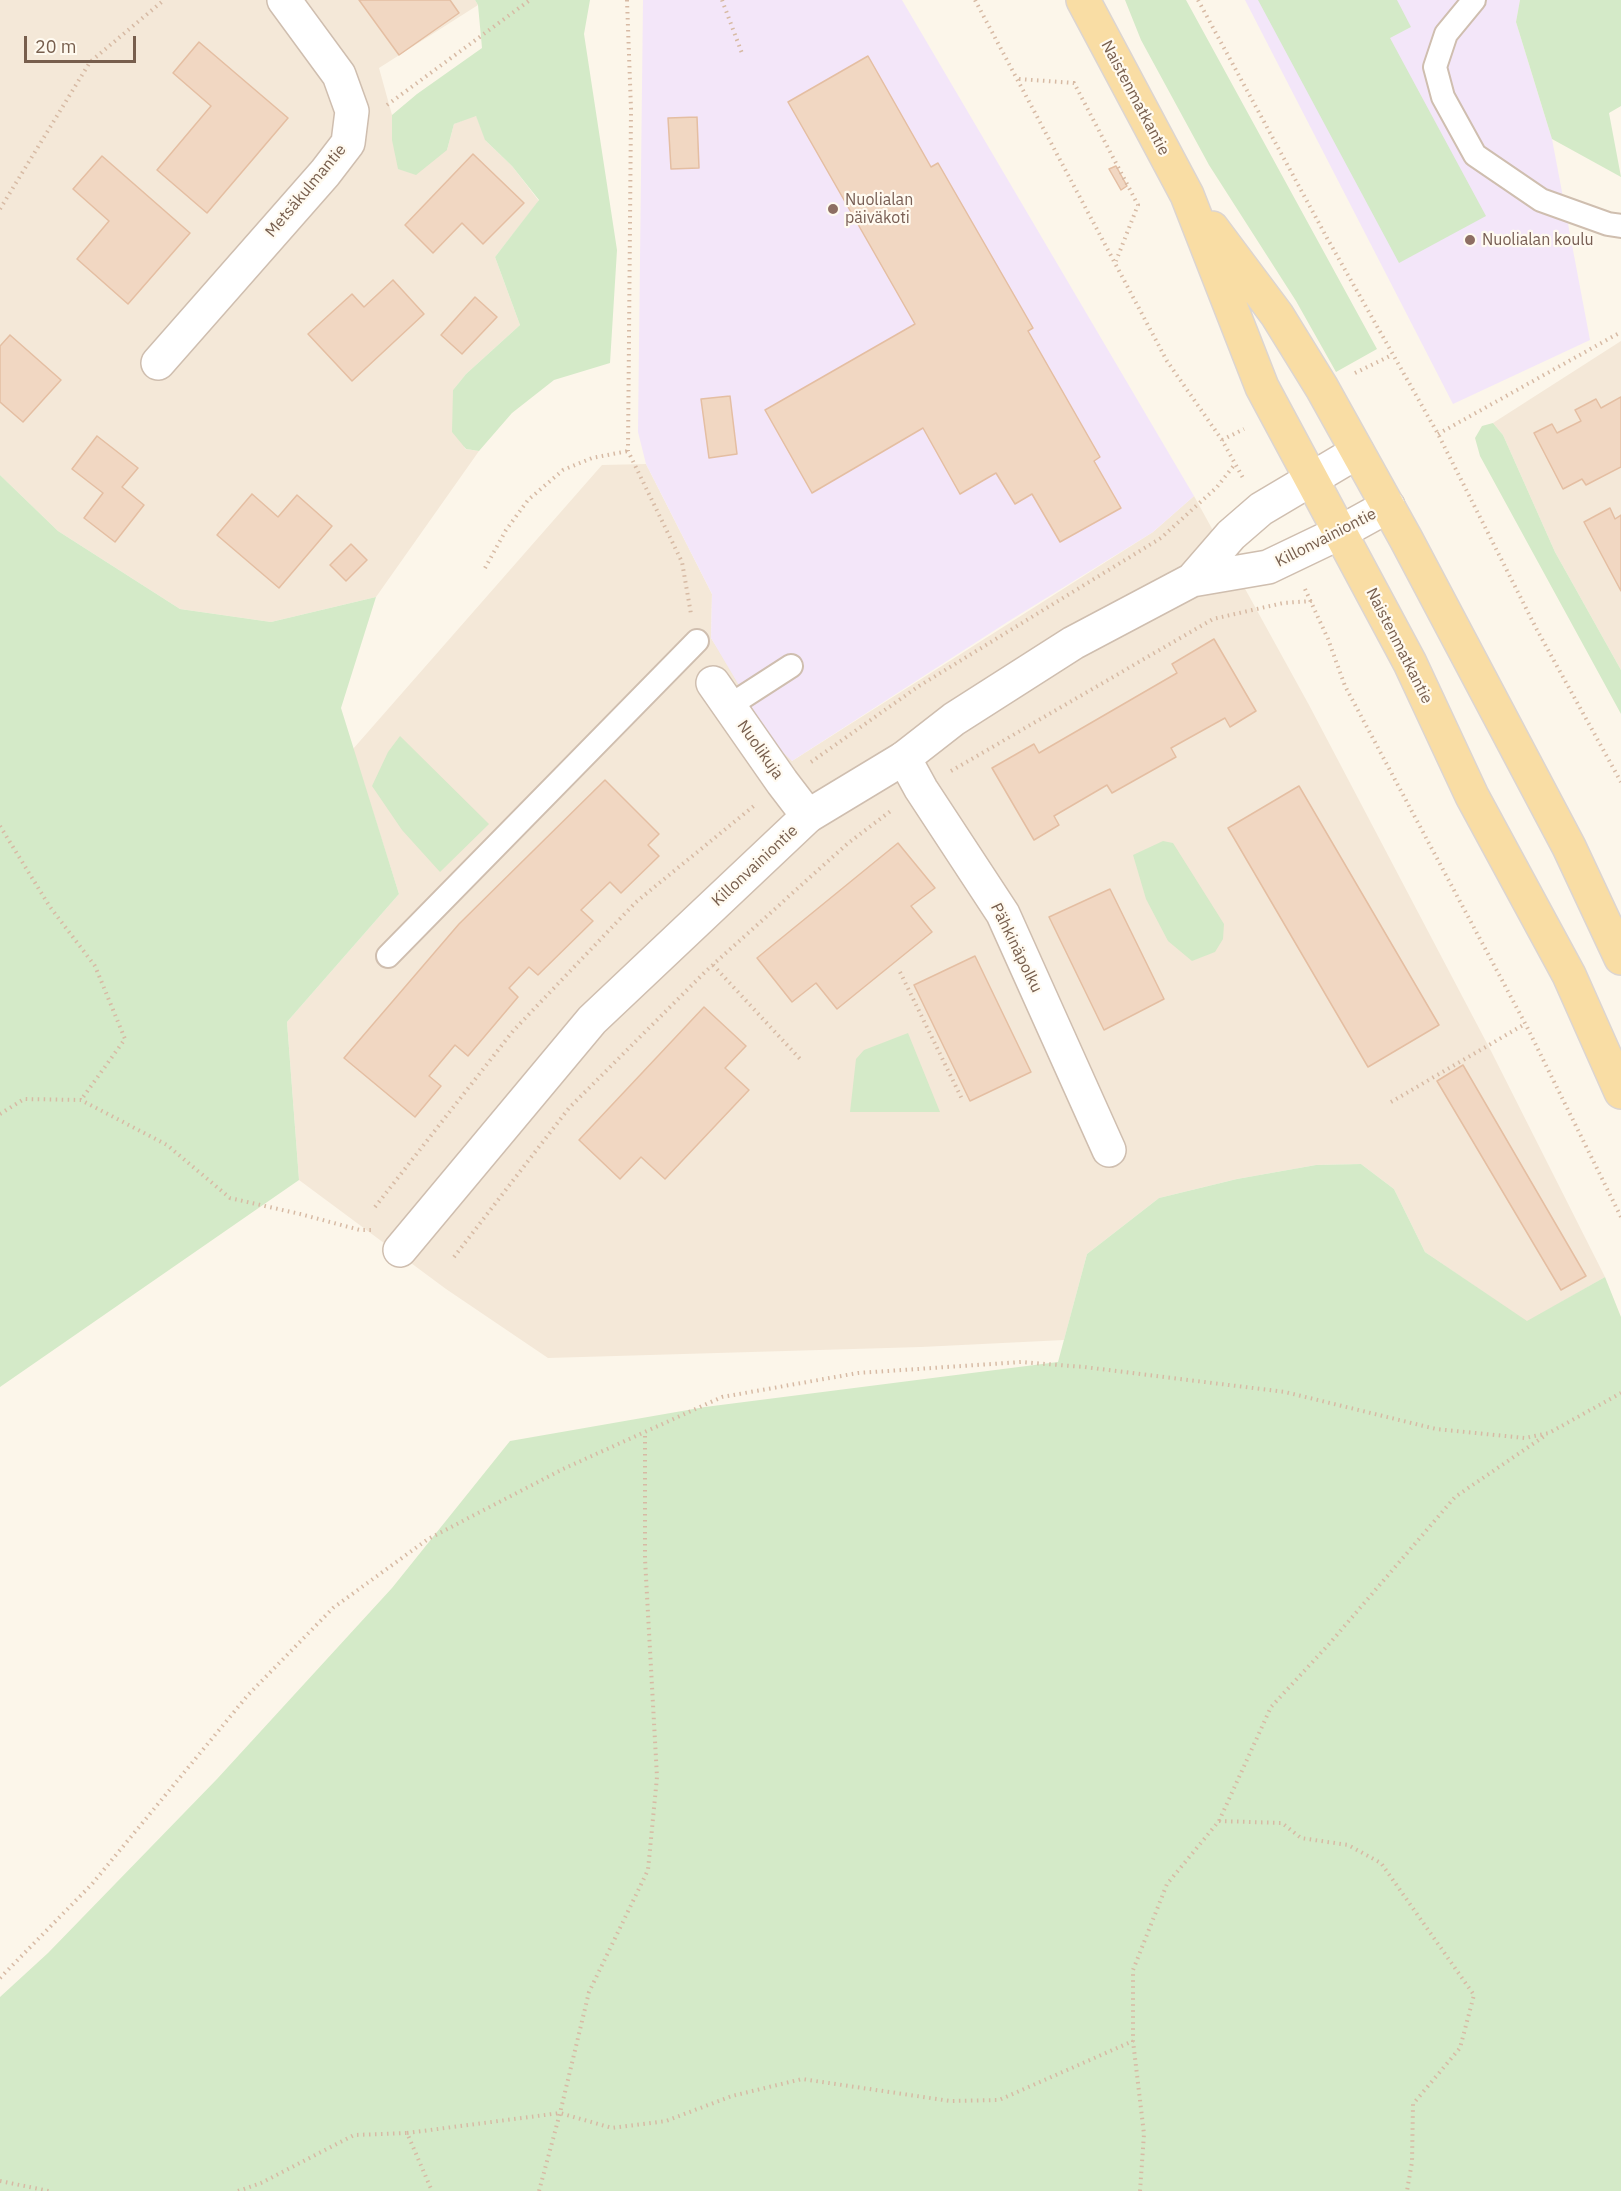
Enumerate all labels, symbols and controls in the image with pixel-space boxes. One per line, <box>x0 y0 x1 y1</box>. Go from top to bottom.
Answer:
scale bar <box>27 24 140 62</box>
text: 20 m <box>35 35 77 58</box>
street label: Naistenmatkantie <box>1097 37 1173 159</box>
street label: Metsäkulmantie <box>262 141 350 241</box>
place label: Nuolialan päiväkoti <box>845 190 913 228</box>
marker: Nuolialan päiväkoti <box>826 202 840 216</box>
place label: Nuolialan koulu <box>1482 230 1594 250</box>
marker: Nuolialan koulu <box>1463 233 1477 247</box>
street label: Killonvainiontie <box>1272 504 1380 572</box>
street label: Naistenmatkantie <box>1362 585 1436 707</box>
street label: Nuolikuja <box>733 717 787 783</box>
street label: Killonvainiontie <box>708 821 802 911</box>
street label: Pähkinäpolku <box>986 900 1046 996</box>

